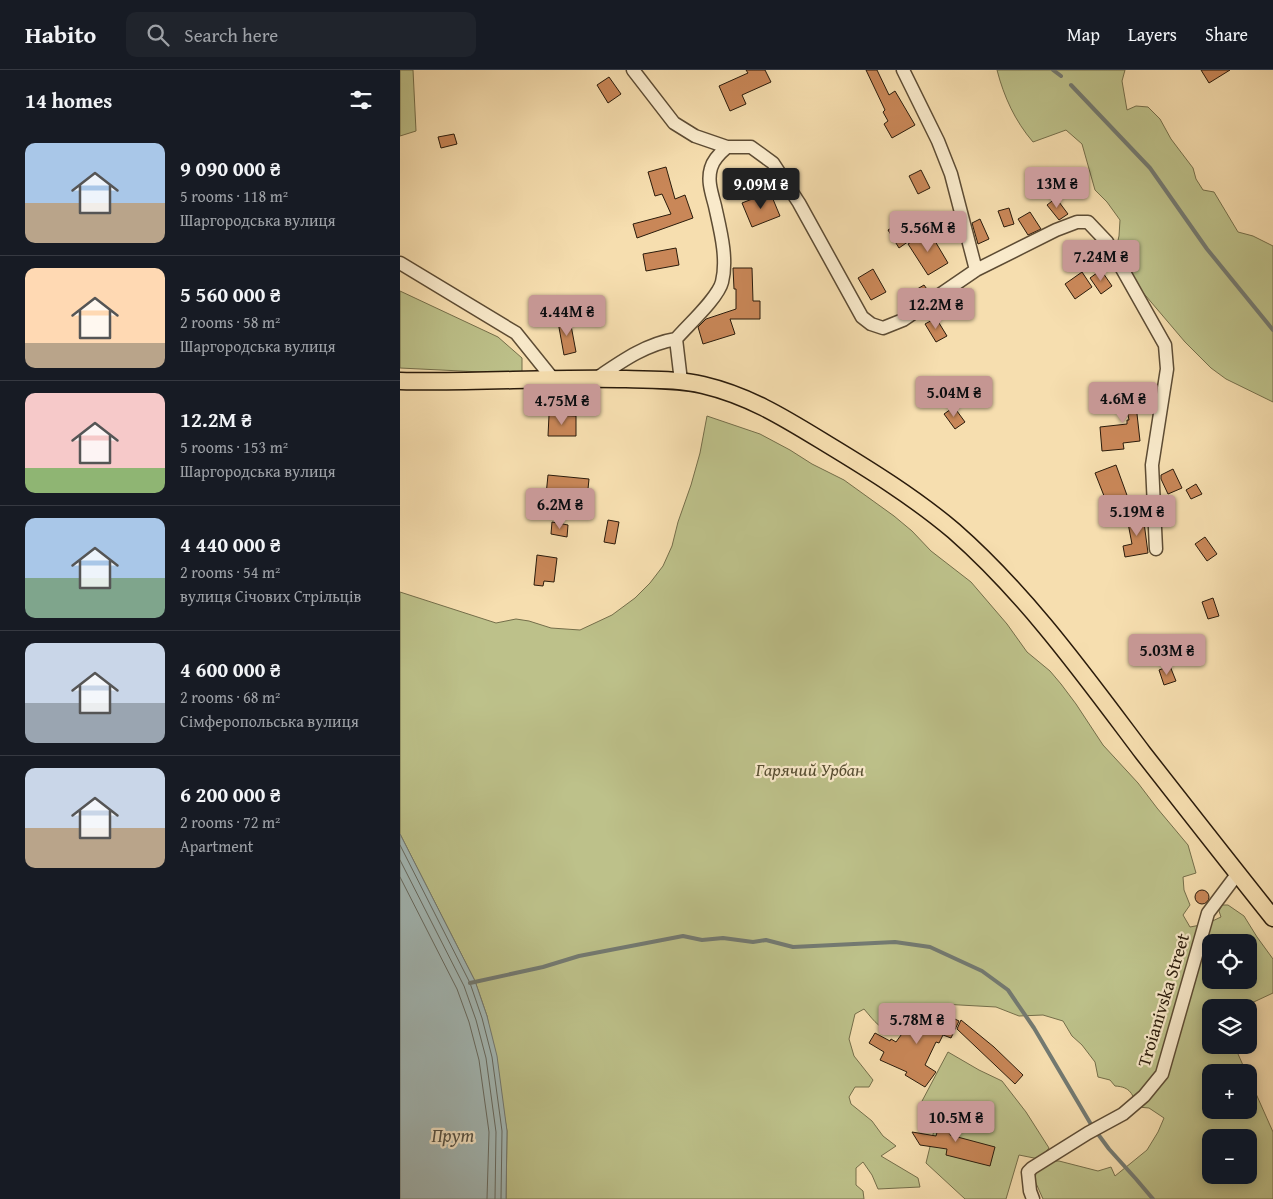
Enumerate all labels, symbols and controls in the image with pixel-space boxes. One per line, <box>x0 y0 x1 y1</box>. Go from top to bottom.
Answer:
search box <box>126 12 476 57</box>
text: Habito <box>25 17 96 52</box>
icon: search <box>144 21 172 49</box>
text: Search here <box>184 21 278 49</box>
text: Map <box>1067 21 1100 48</box>
text: Layers <box>1128 21 1177 48</box>
text: Share <box>1205 21 1248 48</box>
text: 14 homes <box>25 85 112 116</box>
icon: filters <box>347 86 375 114</box>
text: 9 090 000 ₴ <box>180 153 281 184</box>
icon: home <box>65 163 125 223</box>
pin: 13M ₴ <box>1022 166 1092 209</box>
pin: 9.09M ₴ <box>715 168 807 210</box>
text: 13M ₴ <box>1036 171 1078 195</box>
text: 9.09M ₴ <box>734 172 788 196</box>
text: 5 rooms · 118 m² <box>180 184 288 208</box>
text: Шаргородська вулиця <box>180 208 336 232</box>
pin: 5.56M ₴ <box>882 210 974 253</box>
text: 5.56M ₴ <box>901 215 955 239</box>
pin: 7.24M ₴ <box>1055 240 1147 282</box>
text: 7.24M ₴ <box>1074 244 1128 268</box>
text: 5 560 000 ₴ <box>180 279 281 310</box>
icon: home <box>65 288 125 348</box>
pin: 12.2M ₴ <box>890 288 982 330</box>
text: 12.2M ₴ <box>909 292 963 316</box>
pin: 4.44M ₴ <box>521 294 613 337</box>
text: 4.44M ₴ <box>540 299 594 323</box>
text: 2 rooms · 58 m² <box>180 310 280 334</box>
text: Шаргородська вулиця <box>180 334 336 358</box>
pin: 5.04M ₴ <box>908 376 1000 418</box>
text: 5.04M ₴ <box>927 380 981 404</box>
pin: 4.6M ₴ <box>1082 382 1164 424</box>
pin: 4.75M ₴ <box>516 384 608 426</box>
text: 4.6M ₴ <box>1100 386 1146 410</box>
text: 4.75M ₴ <box>535 388 589 412</box>
text: 12.2M ₴ <box>180 404 252 435</box>
icon: home <box>65 413 125 473</box>
text: 5 rooms · 153 m² <box>180 435 288 459</box>
text: Шаргородська вулиця <box>180 459 336 483</box>
pin: 6.2M ₴ <box>519 488 601 530</box>
text: 6.2M ₴ <box>537 492 583 516</box>
pin: 5.19M ₴ <box>1091 494 1183 537</box>
text: 5.19M ₴ <box>1110 499 1164 523</box>
text: 4 440 000 ₴ <box>180 529 281 560</box>
icon: home <box>65 538 125 598</box>
text: 2 rooms · 54 m² <box>180 560 280 584</box>
text: вулиця Січових Стрільців <box>180 584 361 608</box>
pin: 5.03M ₴ <box>1121 634 1213 676</box>
text: 5.03M ₴ <box>1140 638 1194 662</box>
text: 4 600 000 ₴ <box>180 654 281 685</box>
icon: home <box>65 663 125 723</box>
text: 2 rooms · 68 m² <box>180 685 280 709</box>
text: Сімферопольська вулиця <box>180 709 359 733</box>
park label: Гарячий Урбан <box>755 756 864 783</box>
text: 6 200 000 ₴ <box>180 779 281 810</box>
icon: home <box>65 788 125 848</box>
text: 2 rooms · 72 m² <box>180 810 280 834</box>
text: Apartment <box>180 834 253 858</box>
street label: Troianivska Street <box>1130 929 1196 1070</box>
map controls <box>1202 934 1257 1184</box>
button: locate <box>1202 934 1257 989</box>
button: layers <box>1202 999 1257 1054</box>
pin: 5.78M ₴ <box>871 1002 963 1045</box>
text: 5.78M ₴ <box>890 1007 944 1031</box>
button: + <box>1202 1064 1257 1119</box>
pin: 10.5M ₴ <box>910 1100 1002 1143</box>
text: 10.5M ₴ <box>929 1105 983 1129</box>
water label: Прут <box>432 1121 474 1149</box>
button: − <box>1202 1129 1257 1184</box>

